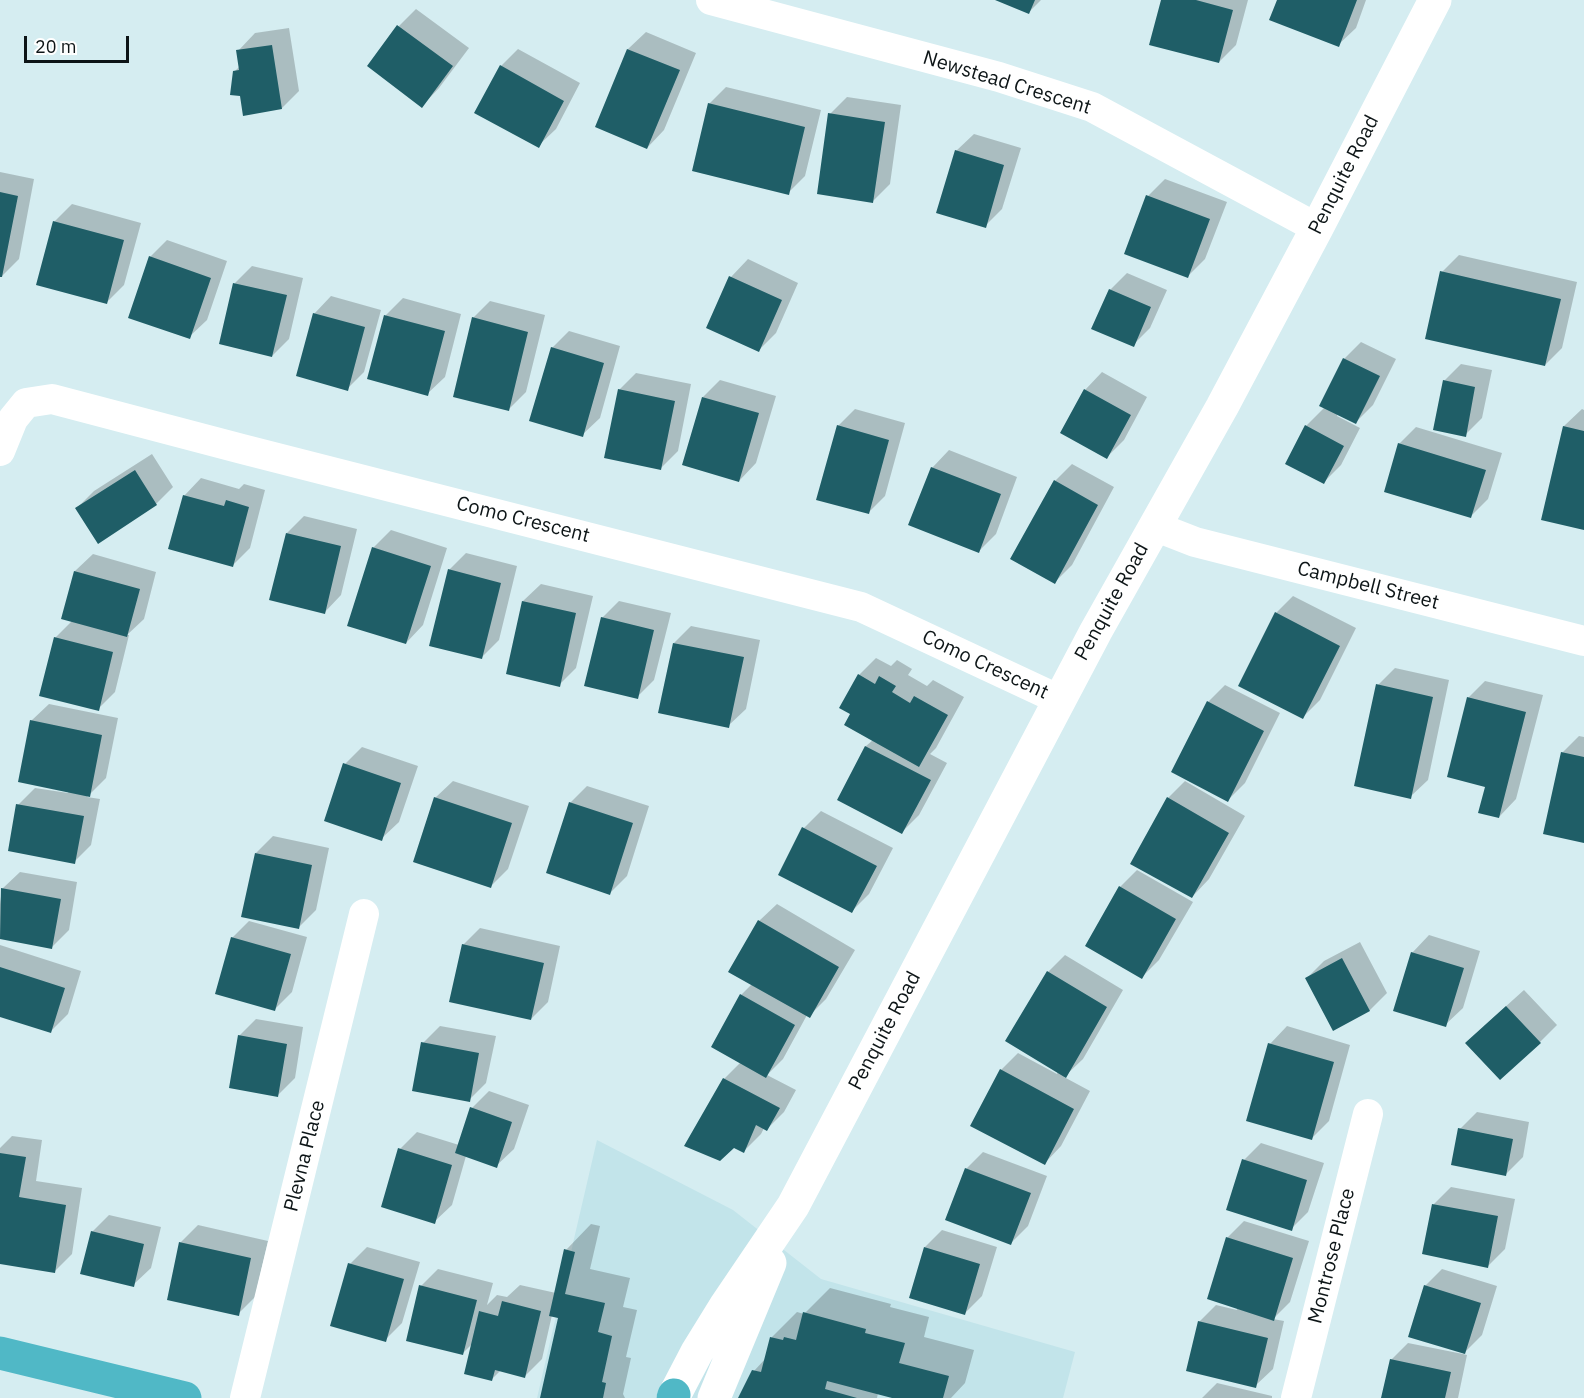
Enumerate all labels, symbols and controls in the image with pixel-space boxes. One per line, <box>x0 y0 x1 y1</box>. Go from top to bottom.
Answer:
scale bar <box>27 24 132 62</box>
text: 20 m <box>35 35 77 58</box>
street label: Newstead Crescent <box>920 46 1094 120</box>
street label: Penquite Road <box>1304 111 1384 239</box>
street label: Como Crescent <box>454 492 592 548</box>
street label: Penquite Road <box>1070 539 1154 665</box>
street label: Campbell Street <box>1295 557 1441 615</box>
street label: Como Crescent <box>918 625 1052 705</box>
street label: Penquite Road <box>844 968 926 1094</box>
street label: Plevna Place <box>280 1098 330 1214</box>
street label: Montrose Place <box>1304 1186 1360 1326</box>

